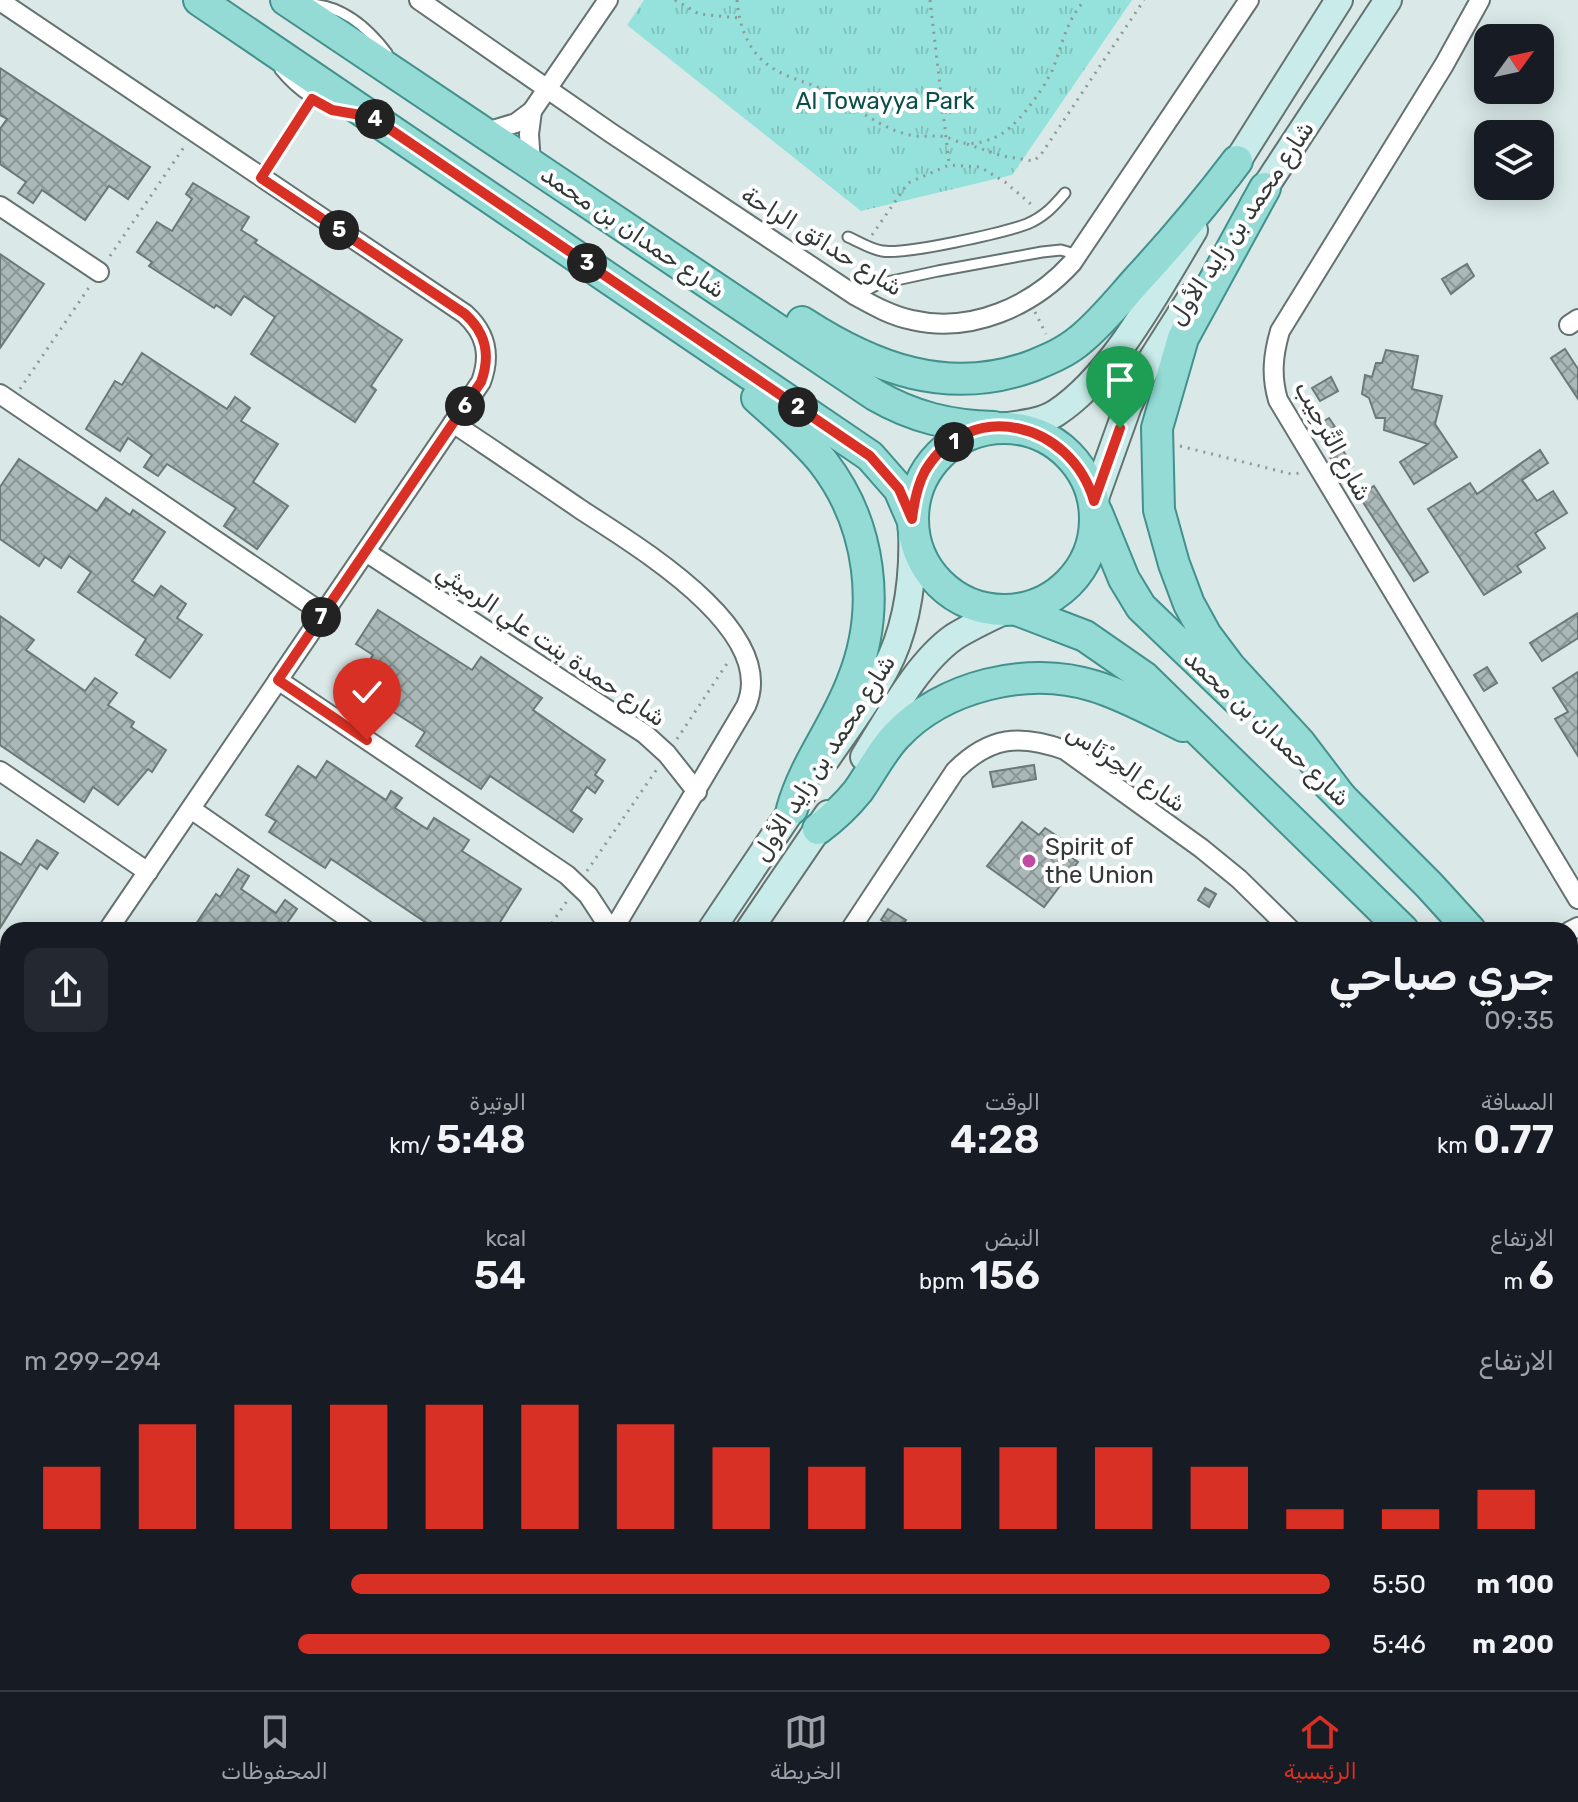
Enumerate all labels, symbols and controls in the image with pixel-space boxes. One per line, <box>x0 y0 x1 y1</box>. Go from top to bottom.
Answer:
north arrow <box>1474 24 1554 104</box>
map controls <box>1474 24 1554 200</box>
park label: Al Towayya Park <box>795 87 975 115</box>
pin: 4 <box>355 99 395 139</box>
text: 4 <box>367 105 383 132</box>
street label: شارع محمد بن زايد الأول <box>1162 116 1321 332</box>
button: layers <box>1474 120 1554 200</box>
street label: شارع حمدان بن محمد <box>534 160 731 306</box>
street label: شارع حدائق الراحة <box>735 180 908 304</box>
pin: 5 <box>319 210 359 250</box>
text: 5 <box>332 216 346 243</box>
pin: 3 <box>567 243 607 283</box>
text: 3 <box>580 249 594 276</box>
pin <box>1086 346 1154 428</box>
icon: arrive <box>1098 358 1142 402</box>
street label: شارع التَّرحِيب <box>1287 376 1377 507</box>
pin: 6 <box>445 386 485 426</box>
pin: 2 <box>778 387 818 427</box>
text: 6 <box>458 392 472 419</box>
text: 2 <box>791 393 805 420</box>
pin: 1 <box>934 422 974 462</box>
text: 1 <box>949 428 959 455</box>
street label: شارع حمدة بنت علي الرميثي <box>429 558 671 736</box>
pin: 7 <box>301 597 341 637</box>
text: 7 <box>315 603 327 630</box>
street label: شارع حمدان بن محمد <box>1177 644 1356 814</box>
street label: شارع محمد بن زايد الأول <box>747 650 903 867</box>
pin <box>333 658 401 740</box>
icon: check <box>345 670 389 714</box>
street label: شارع الجِرْنَاس <box>1060 718 1191 820</box>
place label: Spirit of the Union <box>1045 833 1154 889</box>
marker: Spirit of the Union <box>1020 852 1038 870</box>
button: share <box>24 948 108 1032</box>
text: جري صباحي <box>1329 949 1554 1001</box>
text: 09:35 <box>1484 1005 1554 1036</box>
text: الوتيرة <box>469 1089 526 1116</box>
text: الوقت <box>985 1089 1040 1116</box>
text: المسافة <box>1481 1089 1554 1116</box>
text: 5:48 <box>436 1116 526 1163</box>
text: 4:28 <box>950 1116 1040 1163</box>
text: 0.77 <box>1473 1116 1554 1163</box>
text: /km <box>389 1132 436 1159</box>
text: km <box>1437 1132 1473 1159</box>
text: kcal <box>486 1225 526 1252</box>
text: النبض <box>985 1225 1040 1252</box>
text: الارتفاع <box>1491 1225 1554 1252</box>
text: 54 <box>474 1252 526 1299</box>
text: 156 <box>970 1252 1040 1299</box>
text: 6 <box>1528 1252 1554 1299</box>
text: bpm <box>919 1268 970 1295</box>
text: m <box>1504 1268 1528 1295</box>
text: 294–299 m <box>24 1346 161 1377</box>
text: الارتفاع <box>1479 1346 1554 1377</box>
text: 5:50 <box>1372 1569 1426 1600</box>
text: 100 m <box>1476 1569 1554 1600</box>
text: 5:46 <box>1372 1629 1426 1660</box>
text: 200 m <box>1472 1629 1554 1660</box>
tab: المحفوظات <box>221 1710 328 1785</box>
tab: الخريطة <box>770 1710 842 1785</box>
tab: الرئيسية <box>1284 1710 1357 1785</box>

